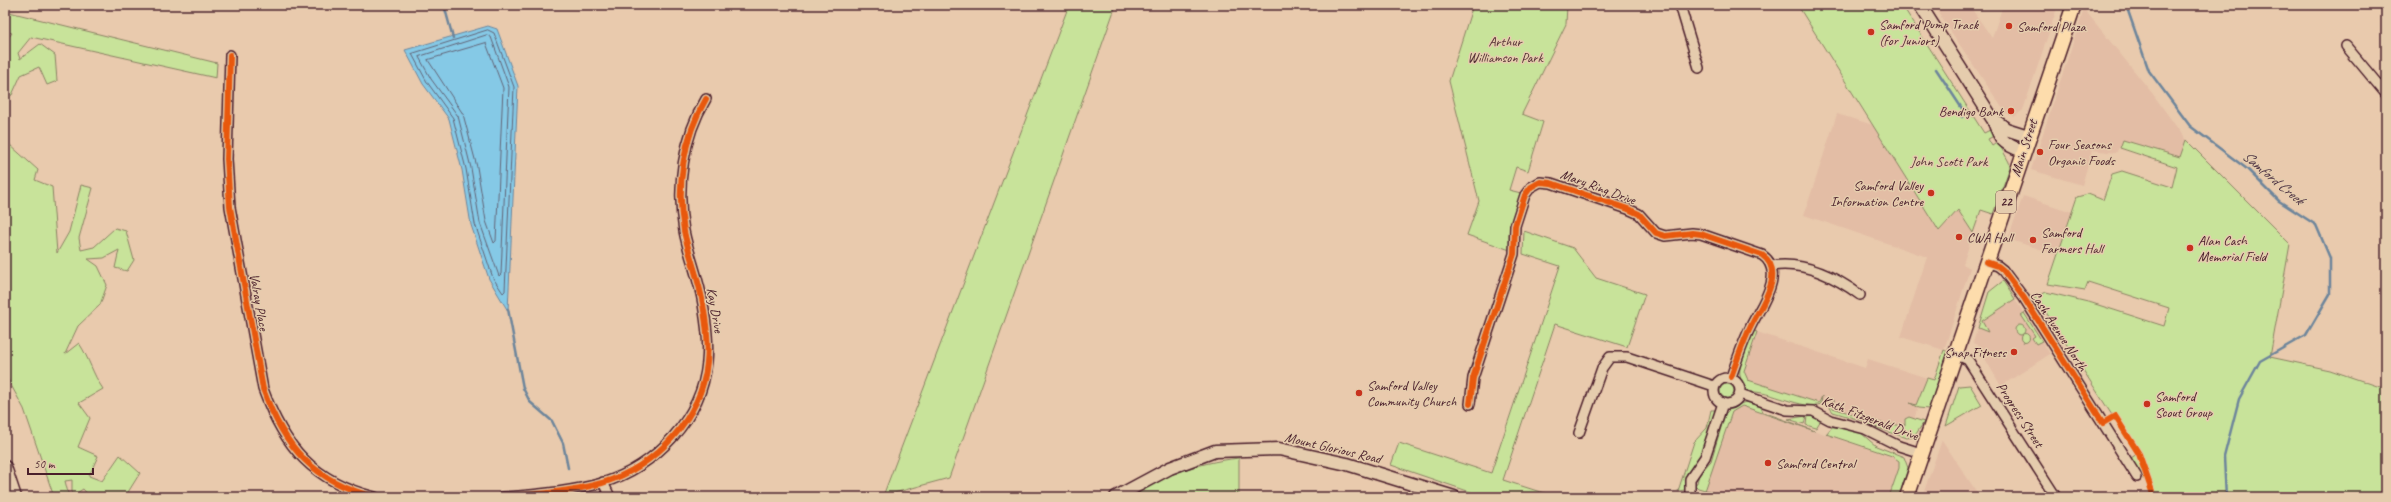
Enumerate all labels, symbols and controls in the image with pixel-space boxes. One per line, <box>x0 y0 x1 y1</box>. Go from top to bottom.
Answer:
place label: Samford Pump Track (for Juniors) <box>1879 16 1979 49</box>
place label: Samford Plaza <box>2017 18 2087 35</box>
marker: Samford Plaza <box>2004 21 2014 31</box>
marker: Samford Pump Track (for Juniors) <box>1866 27 1876 37</box>
park label: Arthur Williamson Park <box>1467 33 1544 66</box>
place label: Bendigo Bank <box>1939 103 2004 120</box>
marker: Bendigo Bank <box>2006 106 2016 116</box>
street label: Main Street <box>2007 116 2042 179</box>
place label: Four Seasons Organic Foods <box>2048 136 2116 169</box>
marker: Four Seasons Organic Foods <box>2035 147 2045 157</box>
water label: Samford Creek <box>2238 147 2310 211</box>
park label: John Scott Park <box>1910 153 1989 170</box>
street label: Mary Ring Drive <box>1558 166 1639 209</box>
place label: Samford Valley Information Centre <box>1830 177 1924 210</box>
marker: Samford Valley Information Centre <box>1926 188 1936 198</box>
road number: 22 <box>1996 191 2016 213</box>
place label: Samford Farmers Hall <box>2041 224 2105 257</box>
place label: CWA Hall <box>1967 229 2015 246</box>
marker: CWA Hall <box>1954 232 1964 242</box>
place label: Alan Cash Memorial Field <box>2198 232 2269 265</box>
marker: Samford Farmers Hall <box>2028 235 2038 245</box>
marker: Alan Cash Memorial Field <box>2185 243 2195 253</box>
street label: Valray Place <box>246 272 273 333</box>
street label: Kay Drive <box>703 286 728 335</box>
street label: Cash Avenue North <box>2027 288 2092 376</box>
place label: Snap Fitness <box>1944 344 2007 361</box>
marker: Snap Fitness <box>2009 347 2019 357</box>
place label: Samford Valley Community Church <box>1367 377 1457 410</box>
street label: Progress Street <box>1993 379 2048 452</box>
marker: Samford Valley Community Church <box>1354 388 1364 398</box>
place label: Samford Scout Group <box>2155 388 2213 421</box>
street label: Kath Fitzgerald Drive <box>1819 392 1922 445</box>
marker: Samford Scout Group <box>2142 399 2152 409</box>
street label: Mount Glorious Road <box>1283 429 1385 468</box>
scale bar <box>28 450 93 476</box>
place label: Samford Central <box>1776 455 1858 472</box>
text: 50 m <box>34 456 56 472</box>
marker: Samford Central <box>1763 458 1773 468</box>

